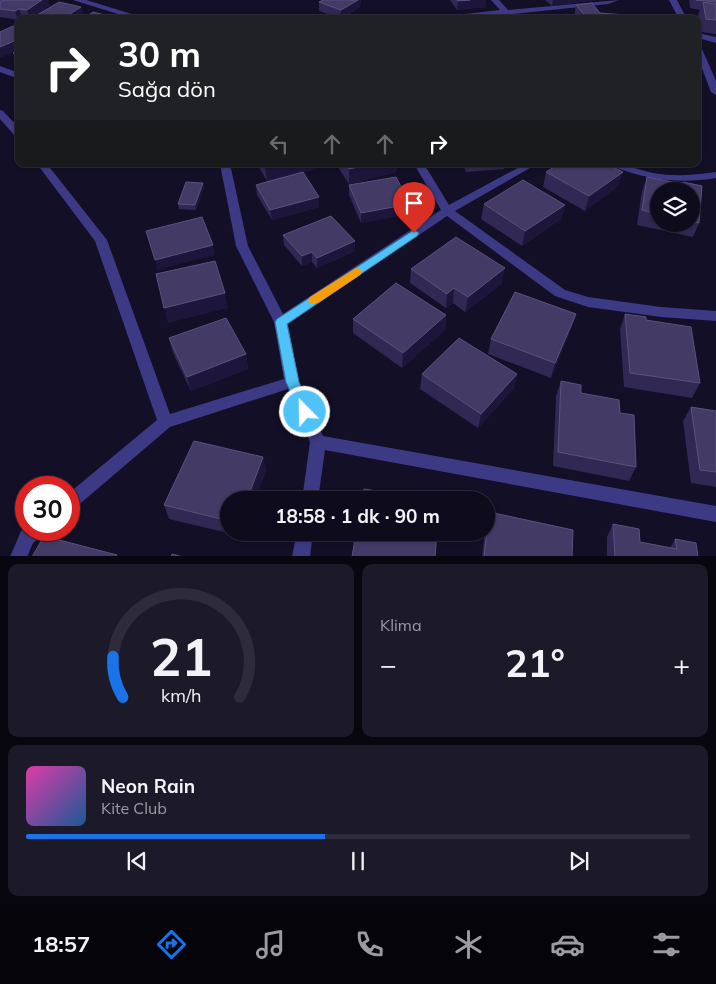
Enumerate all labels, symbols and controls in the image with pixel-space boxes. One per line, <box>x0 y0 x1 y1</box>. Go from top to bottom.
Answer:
text: 30 m <box>118 32 201 76</box>
icon: right <box>35 35 100 100</box>
text: Sağa dön <box>118 75 216 103</box>
icon: left <box>265 130 293 158</box>
icon: ahead <box>318 130 346 158</box>
icon: ahead <box>371 130 399 158</box>
icon: right <box>424 130 452 158</box>
pin <box>393 182 435 233</box>
map controls <box>650 182 700 232</box>
button: layers <box>650 182 700 232</box>
icon: arrive <box>400 189 428 217</box>
position arrow <box>278 385 330 437</box>
speed limit sign: 30 <box>15 476 80 541</box>
text: 18:58 · 1 dk · 90 m <box>275 504 440 528</box>
text: Klima <box>380 615 422 635</box>
text: 21 <box>150 624 212 689</box>
text: 21° <box>505 639 565 687</box>
text: − <box>380 647 397 682</box>
text: + <box>673 647 690 682</box>
text: km/h <box>161 684 201 706</box>
text: Neon Rain <box>101 774 195 798</box>
text: Kite Club <box>101 798 167 818</box>
icon: previous <box>123 847 151 875</box>
icon: pause <box>344 847 372 875</box>
icon: next <box>565 847 593 875</box>
icon: directions <box>154 927 189 962</box>
icon: music <box>253 927 288 962</box>
icon: phone <box>352 927 387 962</box>
icon: climate <box>451 927 486 962</box>
icon: car <box>550 927 585 962</box>
icon: filters <box>649 927 684 962</box>
text: 18:57 <box>32 930 90 958</box>

